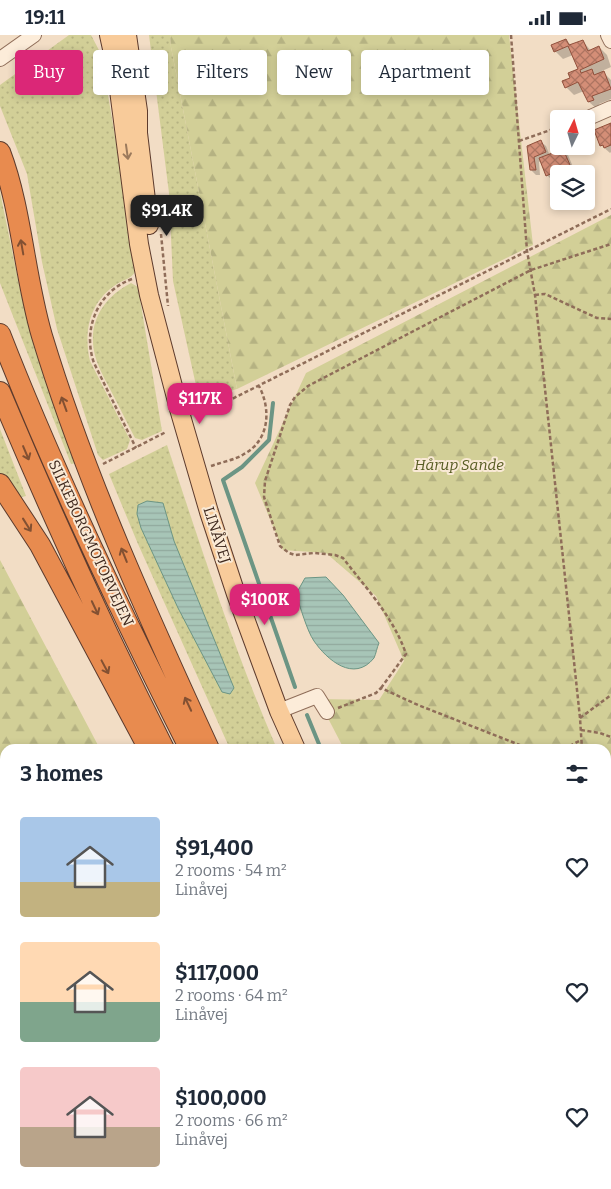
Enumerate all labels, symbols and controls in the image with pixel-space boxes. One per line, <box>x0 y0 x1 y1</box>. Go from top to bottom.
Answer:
text: 19:11 <box>25 6 65 29</box>
chip: Buy <box>15 50 83 95</box>
chip: Rent <box>93 50 168 95</box>
chip: Filters <box>178 50 267 95</box>
chip: New <box>277 50 351 95</box>
chip: Apartment <box>361 50 489 95</box>
north arrow <box>550 110 595 155</box>
map controls <box>550 110 595 210</box>
one-way arrow <box>122 144 132 160</box>
button: layers <box>550 165 595 210</box>
pin: $91.4K <box>126 195 208 237</box>
text: $91.4K <box>142 201 192 220</box>
one-way arrow <box>17 240 27 256</box>
pin: $117K <box>165 383 235 425</box>
text: $117K <box>178 389 222 408</box>
one-way arrow <box>59 397 68 412</box>
one-way arrow <box>21 445 31 460</box>
park label: Hårup Sande <box>414 456 504 474</box>
street label: SILKEBORGMOTORVEJEN <box>45 457 137 629</box>
street label: LINÅVEJ <box>199 504 235 566</box>
one-way arrow <box>22 518 32 532</box>
one-way arrow <box>118 548 127 563</box>
pin: $100K <box>230 583 300 626</box>
text: $100K <box>241 590 289 609</box>
one-way arrow <box>90 600 100 615</box>
one-way arrow <box>100 660 110 675</box>
one-way arrow <box>183 697 193 712</box>
icon: filters <box>563 760 591 788</box>
text: 3 homes <box>20 761 103 787</box>
text: $91,400 <box>175 835 254 861</box>
icon: home <box>60 837 120 897</box>
icon: heart <box>563 853 591 881</box>
text: 2 rooms · 54 m² <box>175 861 287 880</box>
text: Linåvej <box>175 880 228 899</box>
text: $117,000 <box>175 960 259 986</box>
icon: home <box>60 962 120 1022</box>
icon: heart <box>563 978 591 1006</box>
text: 2 rooms · 64 m² <box>175 986 288 1005</box>
text: Linåvej <box>175 1005 228 1024</box>
text: $100,000 <box>175 1085 267 1111</box>
icon: home <box>60 1087 120 1147</box>
icon: heart <box>563 1103 591 1131</box>
text: 2 rooms · 66 m² <box>175 1111 288 1130</box>
text: Linåvej <box>175 1130 228 1149</box>

